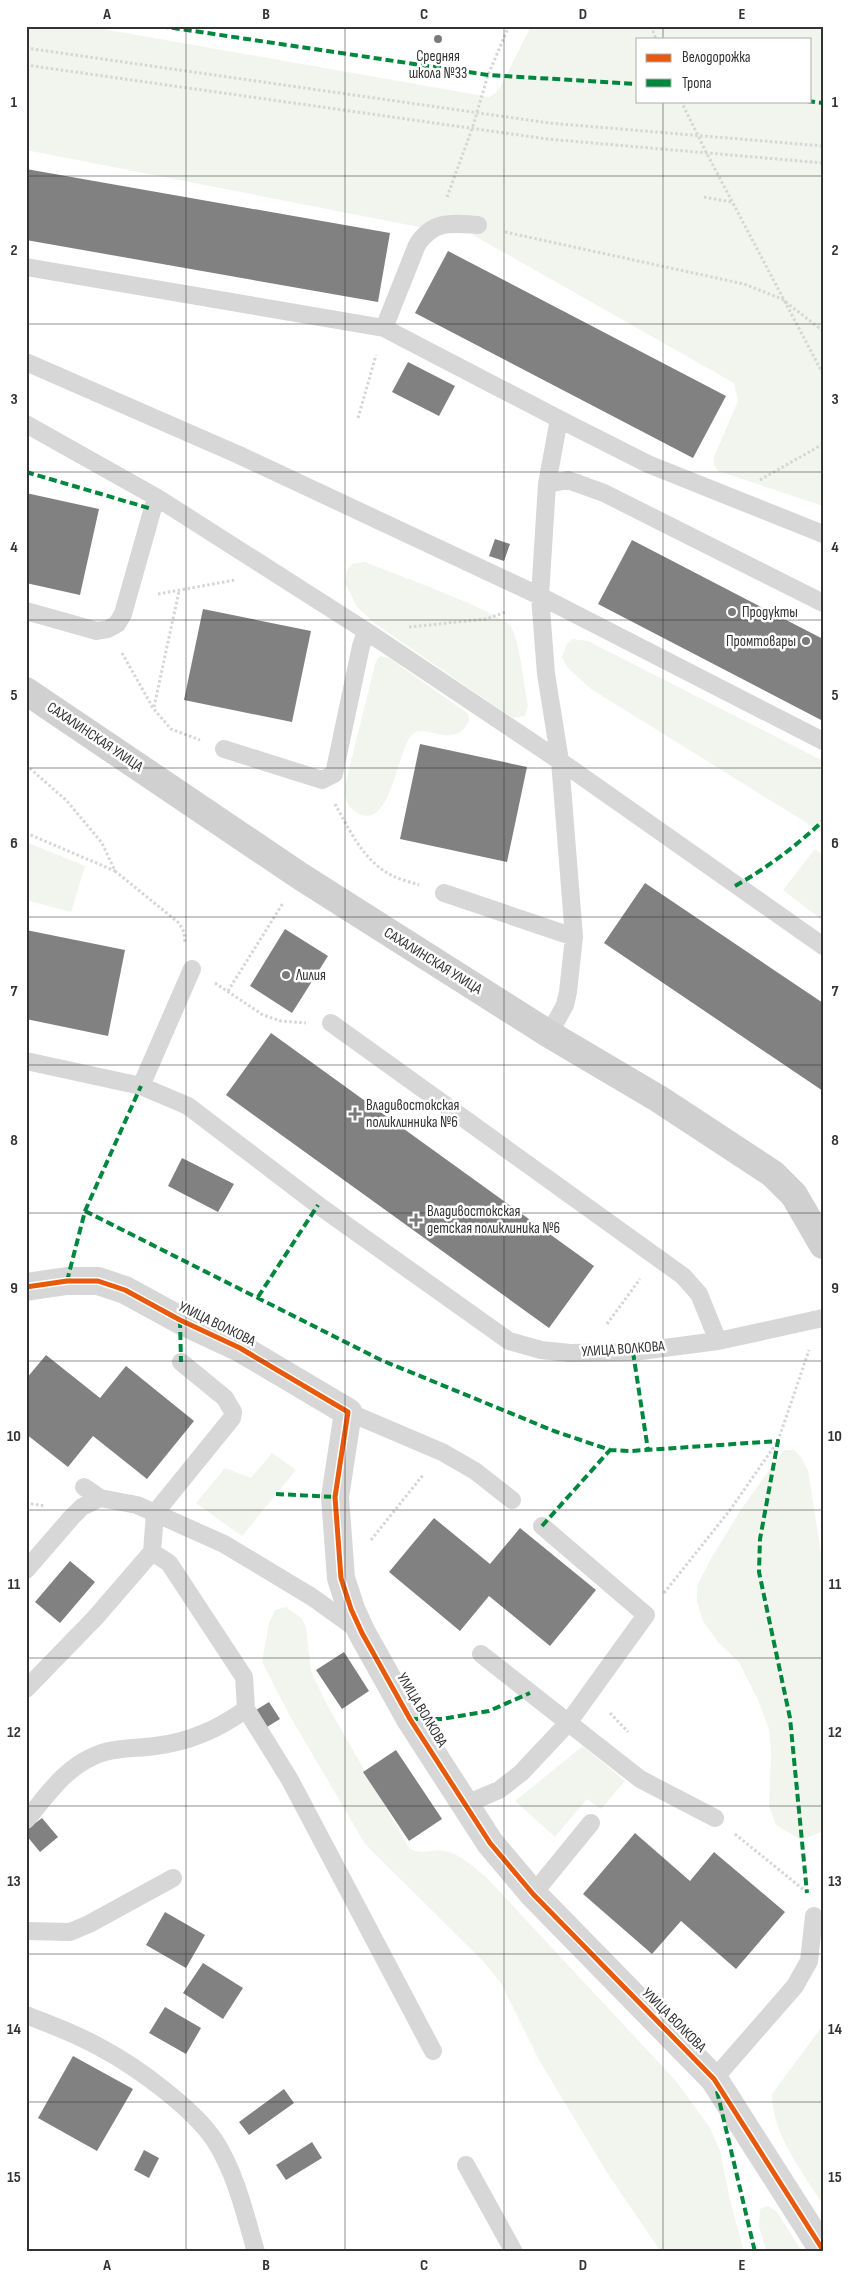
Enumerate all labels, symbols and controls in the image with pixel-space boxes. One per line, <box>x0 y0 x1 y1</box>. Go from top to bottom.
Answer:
text: A <box>102 5 111 24</box>
text: B <box>262 5 270 24</box>
text: C <box>420 5 428 24</box>
text: D <box>579 5 587 24</box>
text: E <box>739 5 746 24</box>
marker: Средняя школа №33 <box>432 33 444 45</box>
legend <box>636 38 812 102</box>
place label: Средняя школа №33 <box>409 47 467 83</box>
text: Велодорожка <box>682 48 751 67</box>
text: Тропа <box>682 74 712 93</box>
text: 1 <box>11 93 18 112</box>
text: 1 <box>832 93 839 112</box>
text: 2 <box>10 241 18 260</box>
text: 2 <box>831 241 839 260</box>
text: 3 <box>10 390 18 409</box>
text: 3 <box>831 390 839 409</box>
text: 4 <box>10 538 18 557</box>
text: 4 <box>831 538 839 557</box>
place label: Продукты <box>742 603 798 622</box>
marker: Продукты <box>726 606 738 618</box>
place label: Промтовары <box>726 632 796 651</box>
marker: Промтовары <box>800 635 812 647</box>
text: 5 <box>10 686 18 705</box>
text: 5 <box>831 686 839 705</box>
street label: САХАЛИНСКАЯ УЛИЦА <box>43 698 147 777</box>
text: 6 <box>10 834 18 853</box>
text: 6 <box>831 834 839 853</box>
street label: САХАЛИНСКАЯ УЛИЦА <box>380 923 486 999</box>
place label: Лилия <box>295 966 326 985</box>
marker: Лилия <box>280 969 292 981</box>
text: 7 <box>11 982 18 1001</box>
text: 7 <box>832 982 839 1001</box>
place label: Владивостокская поликлинника №6 <box>366 1096 460 1132</box>
marker: Владивостокская поликлинника №6 <box>348 1107 362 1121</box>
text: 8 <box>10 1131 18 1150</box>
text: 8 <box>831 1131 839 1150</box>
place label: Владивостокская детская поликлиника №6 <box>427 1202 560 1238</box>
marker: Владивостокская детская поликлиника №6 <box>409 1213 423 1227</box>
text: 9 <box>10 1279 18 1298</box>
text: 9 <box>831 1279 839 1298</box>
street label: УЛИЦА ВОЛКОВА <box>175 1297 259 1351</box>
street label: УЛИЦА ВОЛКОВА <box>581 1337 666 1361</box>
text: 10 <box>7 1427 21 1446</box>
text: 10 <box>828 1427 842 1446</box>
text: 11 <box>8 1575 21 1594</box>
text: 11 <box>829 1575 842 1594</box>
street label: УЛИЦА ВОЛКОВА <box>392 1669 452 1751</box>
text: 12 <box>7 1723 21 1742</box>
text: 12 <box>828 1723 842 1742</box>
text: 13 <box>7 1872 21 1891</box>
text: 13 <box>828 1872 842 1891</box>
street label: УЛИЦА ВОЛКОВА <box>638 1984 711 2057</box>
text: 14 <box>7 2020 21 2039</box>
text: 14 <box>828 2020 842 2039</box>
text: 15 <box>7 2168 21 2187</box>
text: 15 <box>828 2168 842 2187</box>
text: A <box>102 2256 111 2275</box>
text: B <box>262 2256 270 2275</box>
text: C <box>420 2256 428 2275</box>
text: D <box>579 2256 587 2275</box>
text: E <box>739 2256 746 2275</box>

